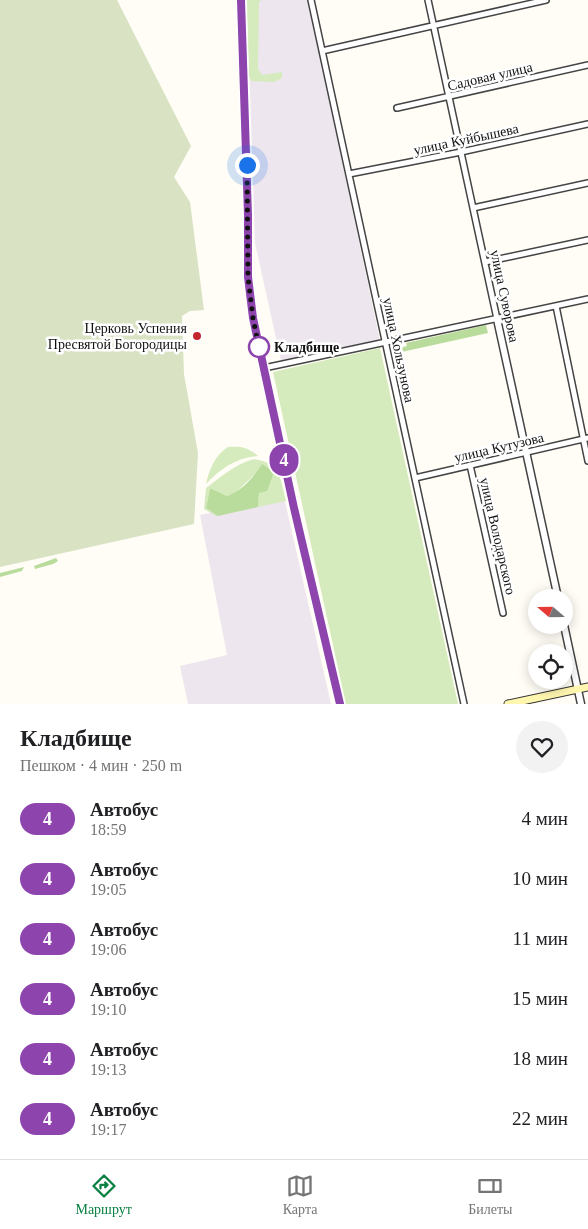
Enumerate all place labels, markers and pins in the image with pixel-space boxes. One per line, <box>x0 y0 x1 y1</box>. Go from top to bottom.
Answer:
place label: Церковь Успения Пресвятой Богородицы <box>48 321 188 352</box>
marker: Церковь Успения Пресвятой Богородицы <box>191 330 203 342</box>
marker: Кладбище <box>248 336 270 358</box>
place label: Кладбище <box>274 340 339 355</box>

